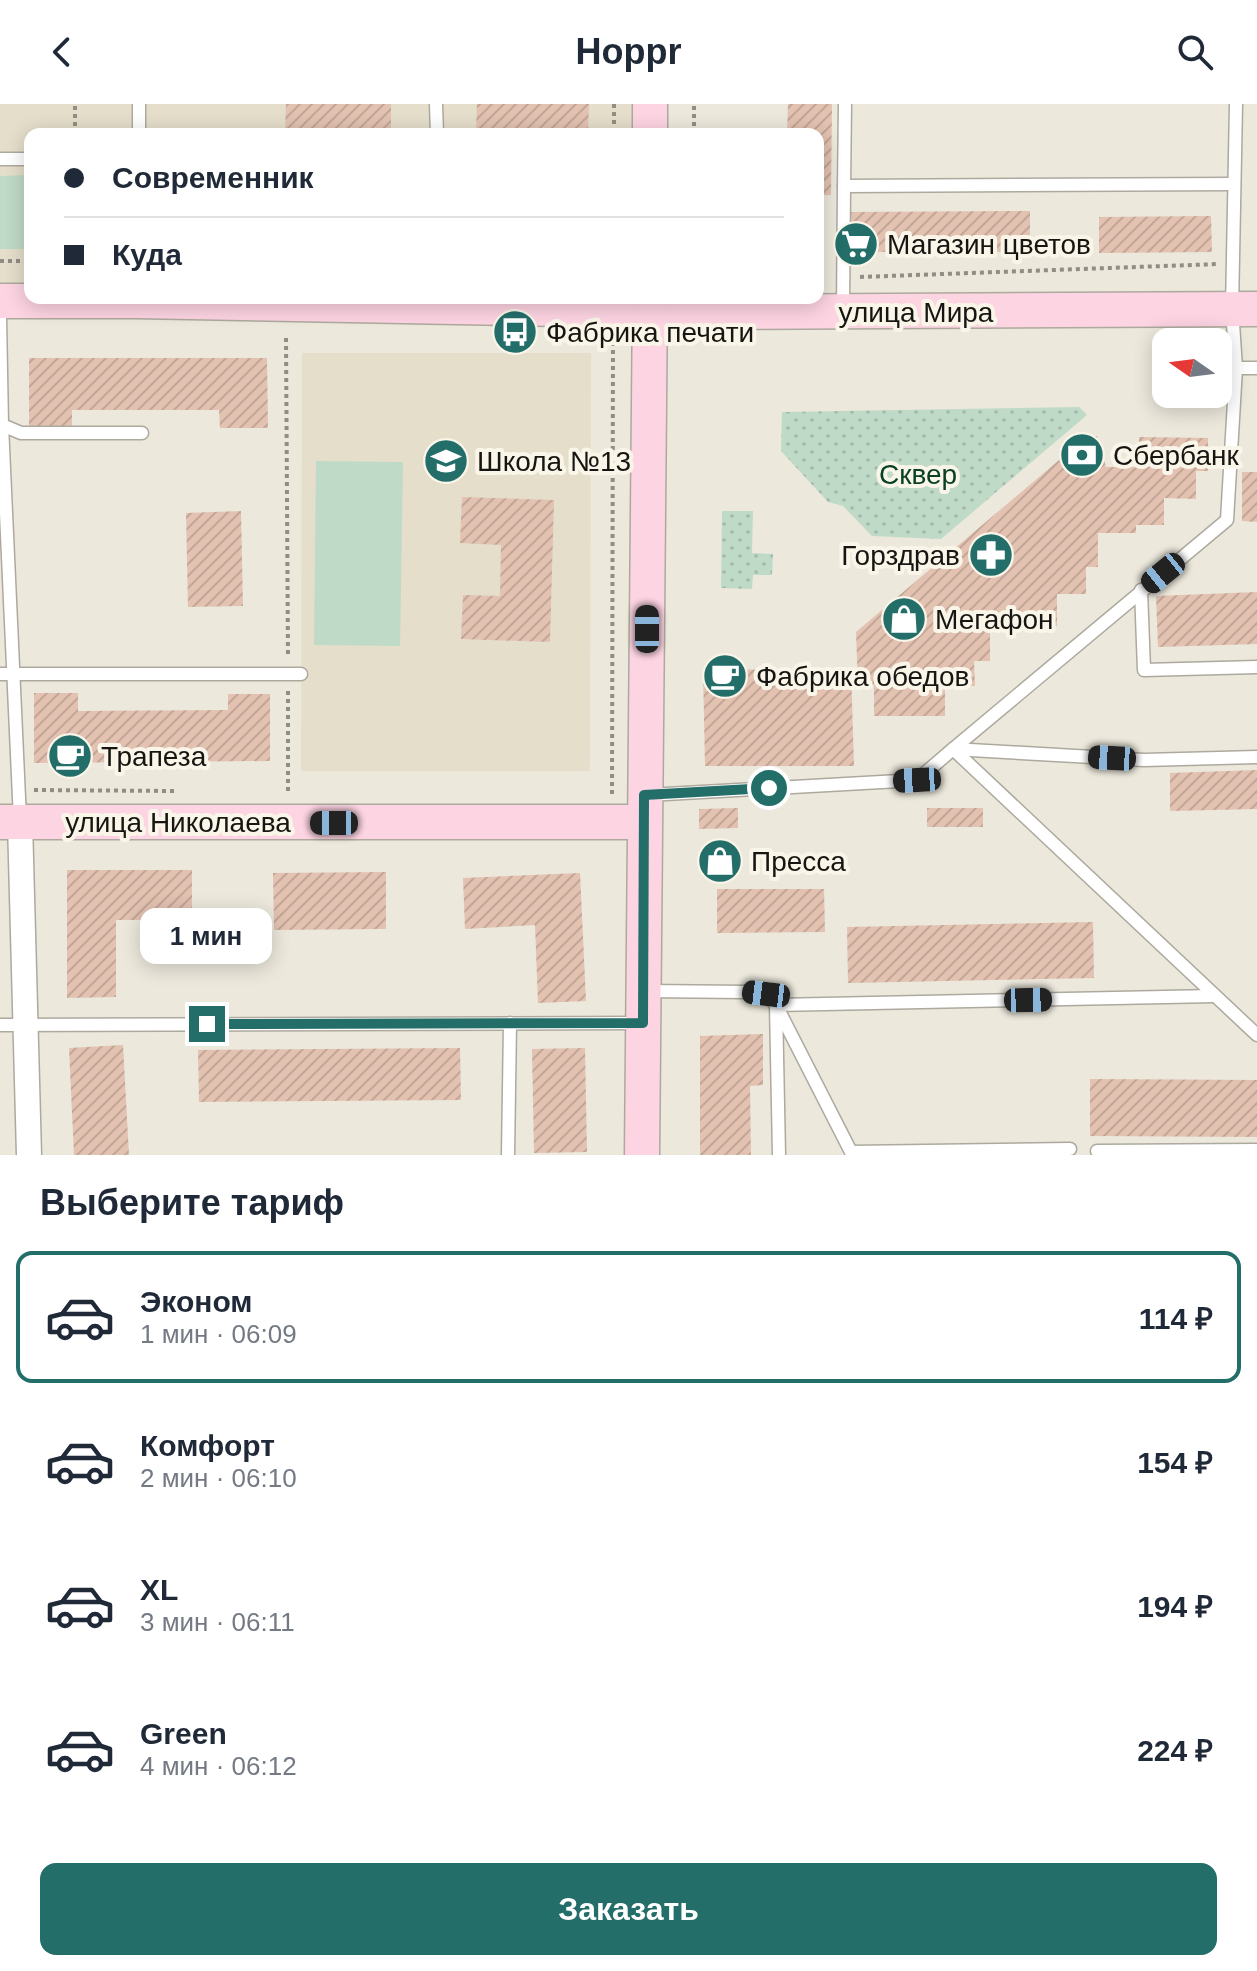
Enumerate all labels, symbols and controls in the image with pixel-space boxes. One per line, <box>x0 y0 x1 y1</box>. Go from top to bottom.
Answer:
icon: back <box>40 30 84 74</box>
icon: search <box>1173 30 1217 74</box>
text: Hoppr <box>576 31 681 72</box>
text: Современник <box>112 161 314 194</box>
supermarket icon: Магазин цветов <box>832 220 880 268</box>
place label: Магазин цветов <box>887 229 1091 260</box>
text: Куда <box>112 238 182 271</box>
street label: улица Мира <box>839 297 994 328</box>
bus stop icon: Фабрика печати <box>491 308 539 356</box>
place label: Фабрика печати <box>546 317 754 348</box>
north arrow <box>1152 328 1232 408</box>
map controls <box>1152 328 1232 408</box>
bank icon: Сбербанк <box>1058 431 1106 479</box>
school or university icon: Школа №13 <box>422 437 470 485</box>
place label: Сбербанк <box>1113 440 1240 471</box>
place label: Школа №13 <box>477 446 631 477</box>
park label: Сквер <box>879 459 957 490</box>
pharmacy icon: Горздрав <box>967 531 1015 579</box>
place label: Горздрав <box>841 540 960 571</box>
car <box>1137 549 1189 597</box>
shop icon: Мегафон <box>880 595 928 643</box>
place label: Мегафон <box>935 604 1053 635</box>
car <box>635 605 659 653</box>
cafe icon: Фабрика обедов <box>701 652 749 700</box>
place label: Фабрика обедов <box>756 661 969 692</box>
cafe icon: Трапеза <box>46 732 94 780</box>
place label: Трапеза <box>101 741 207 772</box>
car <box>1087 745 1137 771</box>
car <box>892 767 942 793</box>
route start <box>751 770 787 806</box>
street label: улица Николаева <box>65 807 291 838</box>
car <box>310 811 358 835</box>
shop icon: Пресса <box>696 837 744 885</box>
place label: Пресса <box>751 846 846 877</box>
callout: 1 мин <box>141 908 273 964</box>
text: 1 мин <box>170 921 242 951</box>
car <box>741 979 791 1009</box>
car <box>1004 988 1052 1012</box>
route end <box>189 1006 225 1042</box>
text: Выберите тариф <box>40 1182 344 1223</box>
icon: car <box>44 1281 116 1353</box>
text: Эконом <box>140 1285 253 1318</box>
text: 114 ₽ <box>1139 1302 1213 1335</box>
text: 1 мин · 06:09 <box>140 1319 297 1349</box>
icon: car <box>44 1425 116 1497</box>
text: Комфорт <box>140 1429 275 1462</box>
text: 154 ₽ <box>1137 1446 1213 1479</box>
text: 2 мин · 06:10 <box>140 1463 297 1493</box>
icon: car <box>44 1569 116 1641</box>
text: XL <box>140 1573 178 1606</box>
text: 194 ₽ <box>1137 1590 1213 1623</box>
text: 3 мин · 06:11 <box>140 1607 295 1637</box>
icon: car <box>44 1713 116 1785</box>
text: Green <box>140 1717 227 1750</box>
text: 224 ₽ <box>1137 1734 1213 1767</box>
text: 4 мин · 06:12 <box>140 1751 297 1781</box>
button: Заказать <box>40 1863 1217 1955</box>

